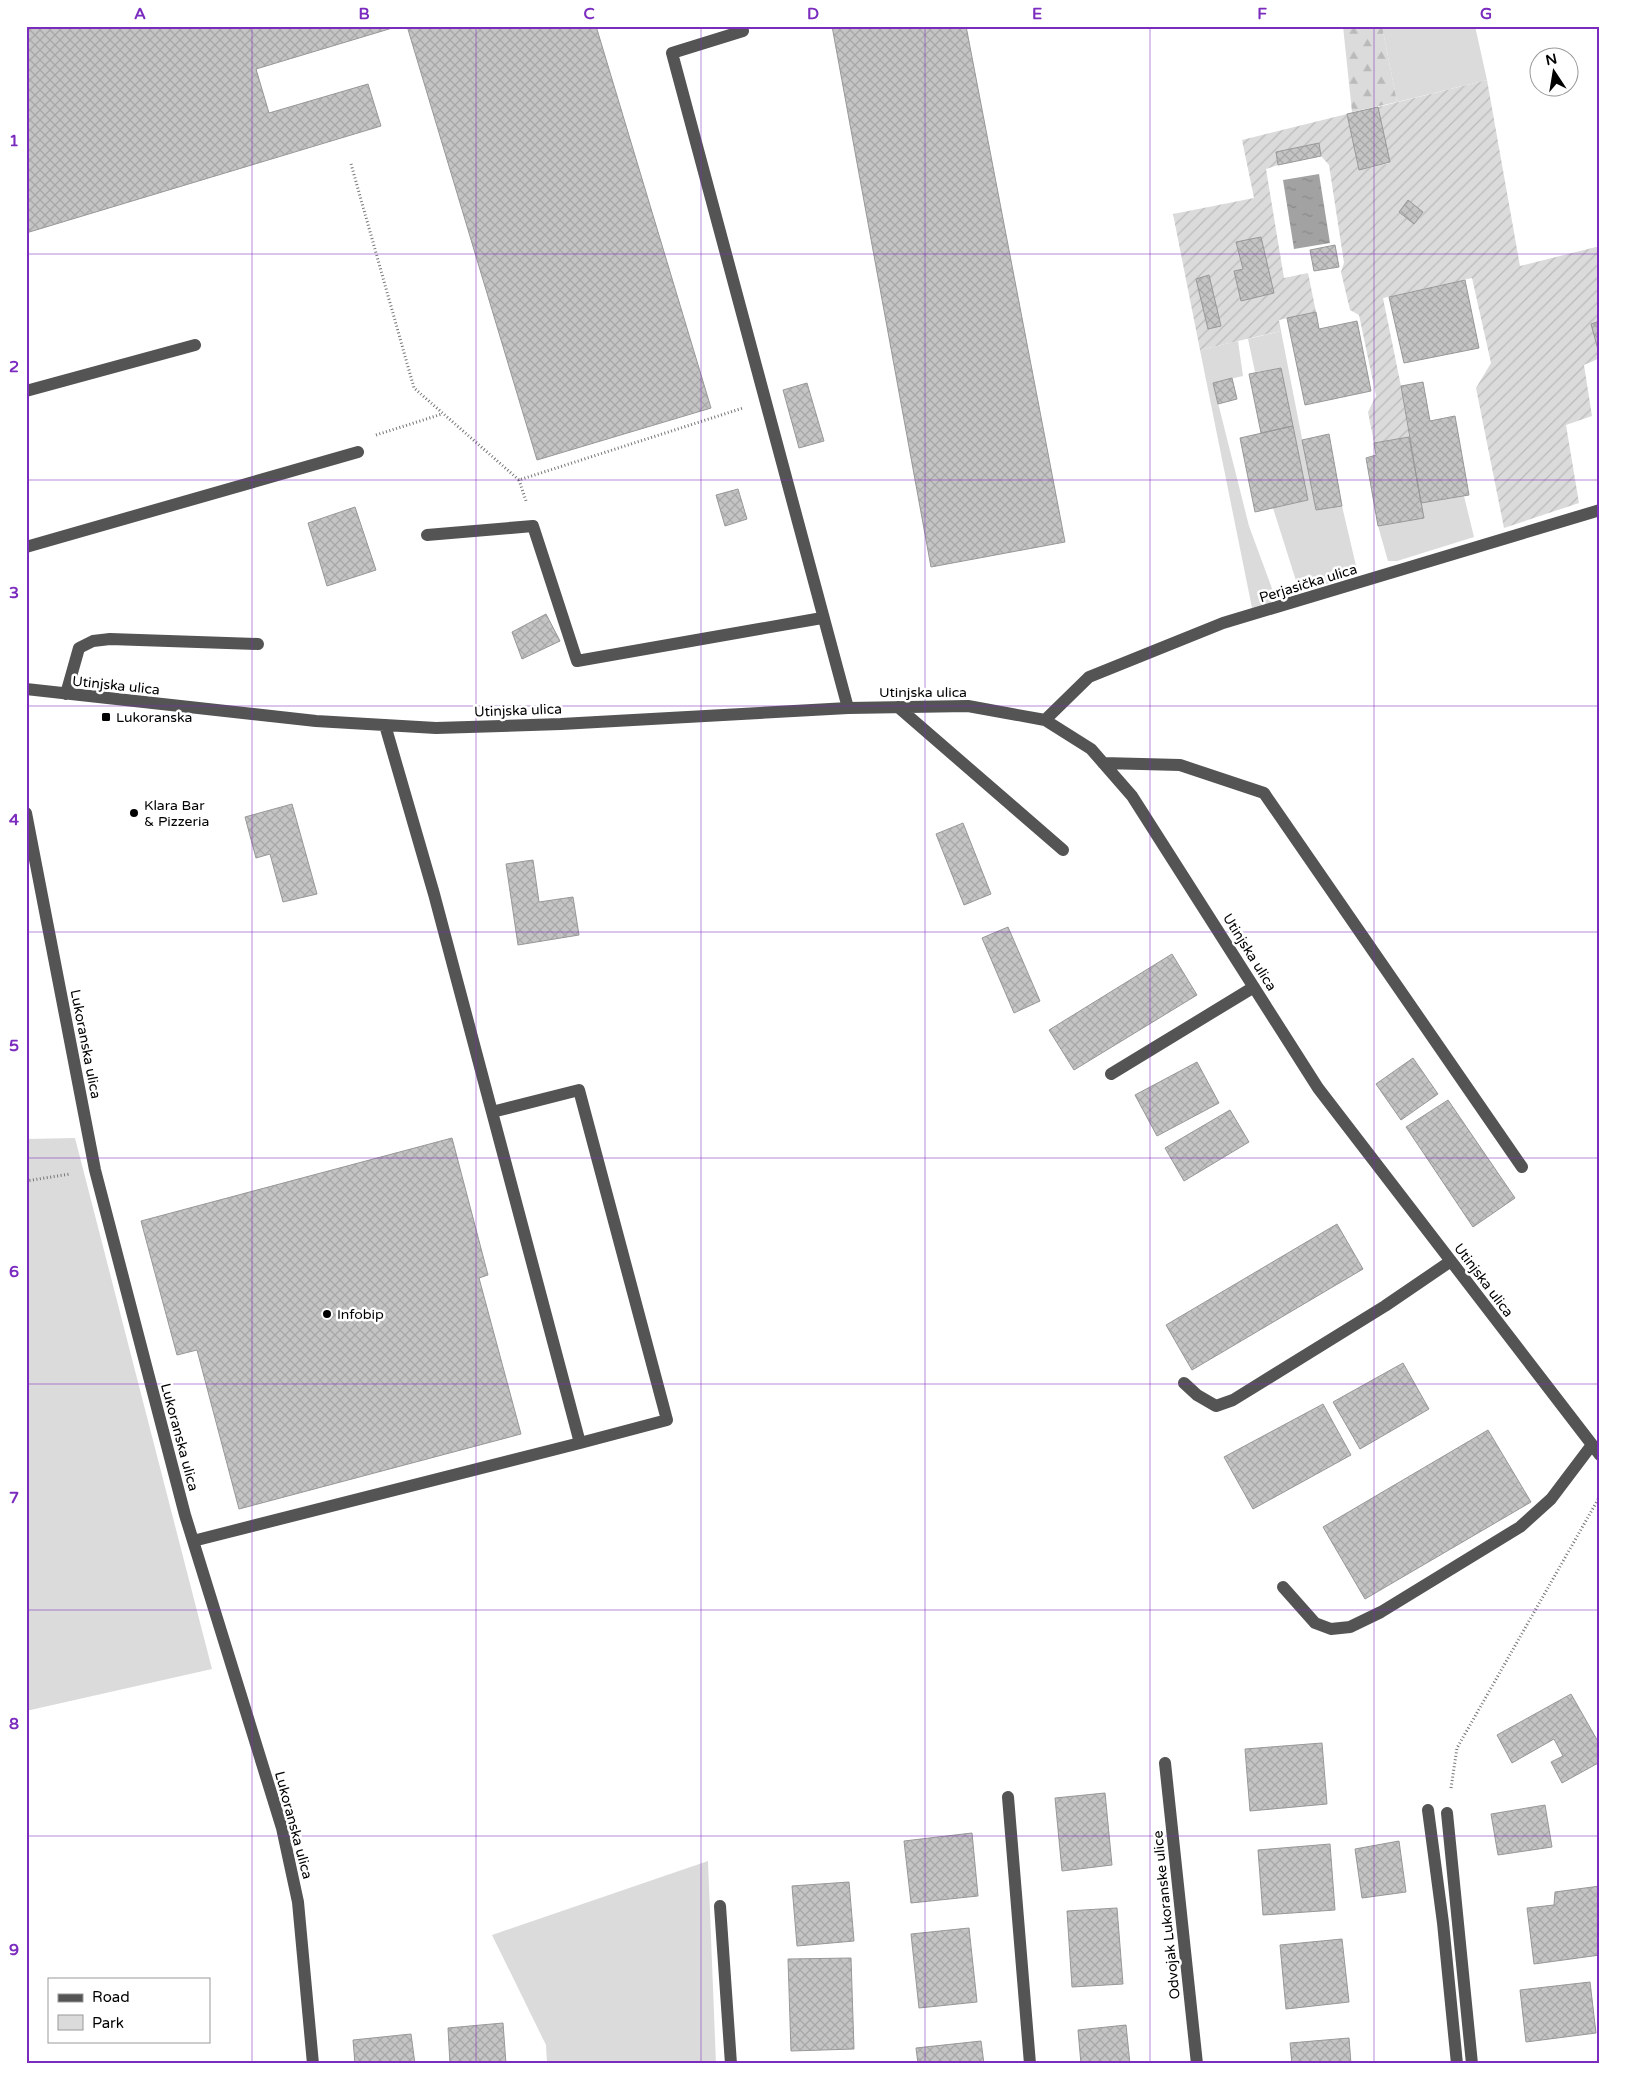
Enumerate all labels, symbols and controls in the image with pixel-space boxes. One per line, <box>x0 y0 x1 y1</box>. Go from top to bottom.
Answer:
text: A <box>134 4 146 24</box>
text: B <box>358 4 370 24</box>
text: C <box>583 4 595 24</box>
text: D <box>807 4 819 24</box>
text: E <box>1032 4 1042 24</box>
text: F <box>1257 4 1267 24</box>
text: G <box>1480 4 1492 24</box>
north arrow <box>1528 48 1578 98</box>
text: N <box>1544 50 1559 69</box>
text: 1 <box>9 131 19 151</box>
text: 2 <box>9 357 19 377</box>
street label: Perjasička ulica <box>1257 561 1359 606</box>
text: 3 <box>9 583 19 603</box>
street label: Utinjska ulica <box>71 672 161 699</box>
street label: Utinjska ulica <box>879 684 967 701</box>
street label: Utinjska ulica <box>474 700 562 721</box>
place label: Lukoranska <box>116 709 192 726</box>
marker: Lukoranska <box>100 711 112 723</box>
place label: Klara Bar & Pizzeria <box>144 797 209 830</box>
marker: Klara Bar & Pizzeria <box>128 807 140 819</box>
text: 4 <box>9 810 19 830</box>
street label: Utinjska ulica <box>1219 910 1280 994</box>
street label: Lukoranska ulica <box>67 988 104 1100</box>
text: 5 <box>9 1036 19 1056</box>
street label: Utinjska ulica <box>1450 1240 1517 1321</box>
text: 6 <box>9 1262 19 1282</box>
place label: Infobip <box>337 1306 384 1323</box>
marker: Infobip <box>321 1308 333 1320</box>
street label: Lukoranska ulica <box>157 1381 202 1493</box>
text: 7 <box>9 1488 19 1508</box>
text: 8 <box>9 1714 19 1734</box>
street label: Lukoranska ulica <box>271 1769 316 1881</box>
street label: Odvojak Lukoranske ulice <box>1149 1830 1184 2000</box>
text: 9 <box>9 1940 19 1960</box>
legend <box>48 1978 210 2042</box>
text: Road <box>92 1988 130 2006</box>
text: Park <box>92 2014 124 2032</box>

